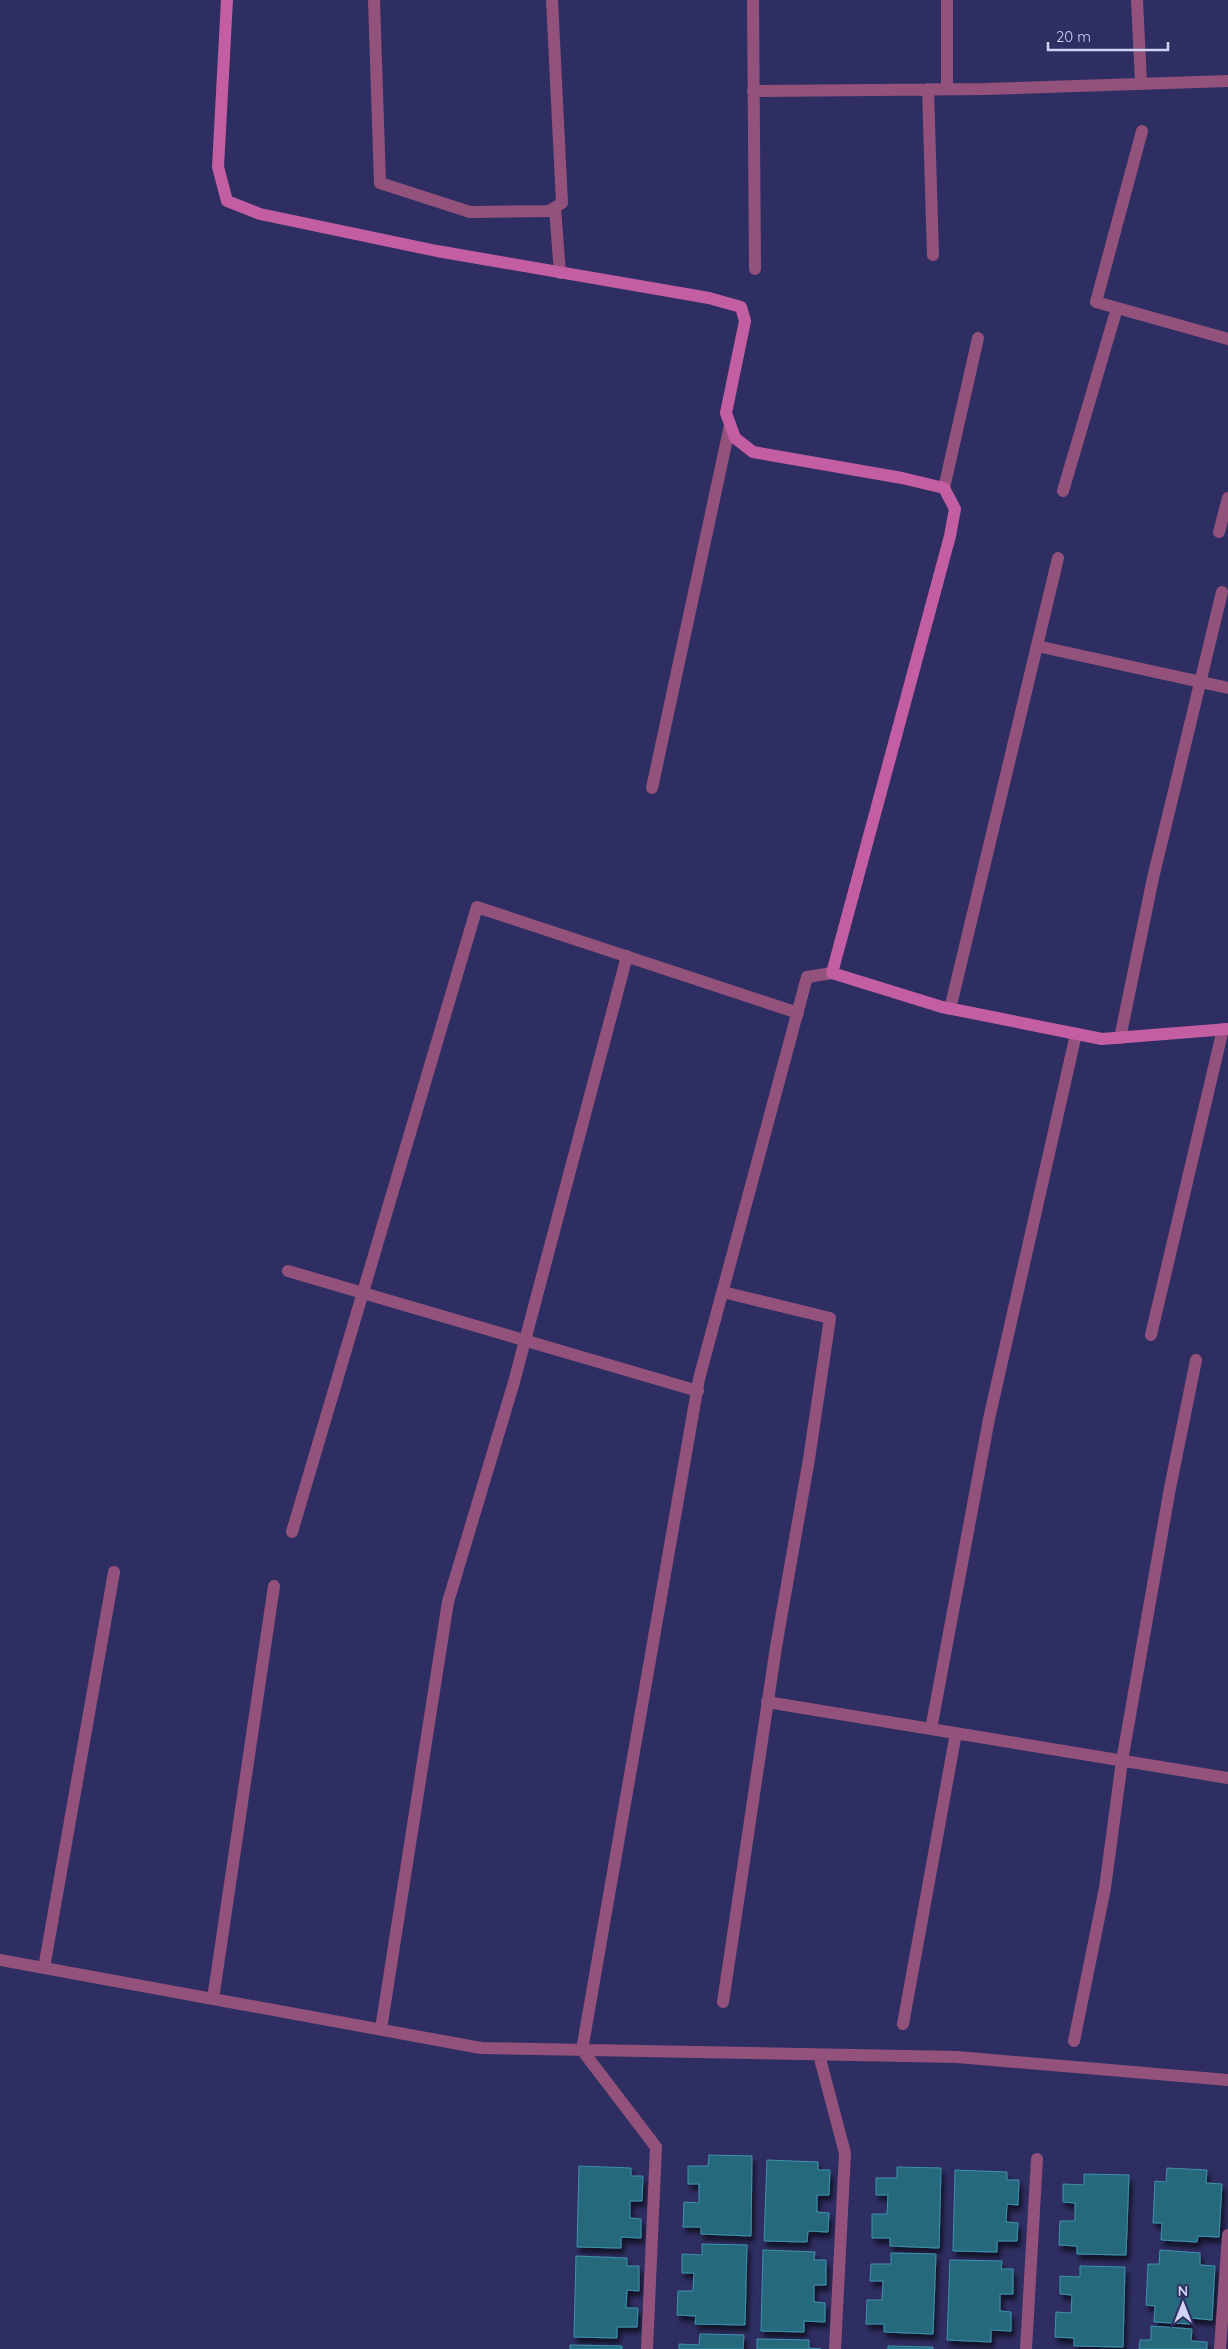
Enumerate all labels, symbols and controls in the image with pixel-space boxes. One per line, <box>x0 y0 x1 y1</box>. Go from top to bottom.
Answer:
scale bar <box>1048 20 1168 52</box>
text: 20 m <box>1056 27 1091 46</box>
north arrow <box>1158 2279 1208 2329</box>
text: N <box>1178 2282 1188 2300</box>

